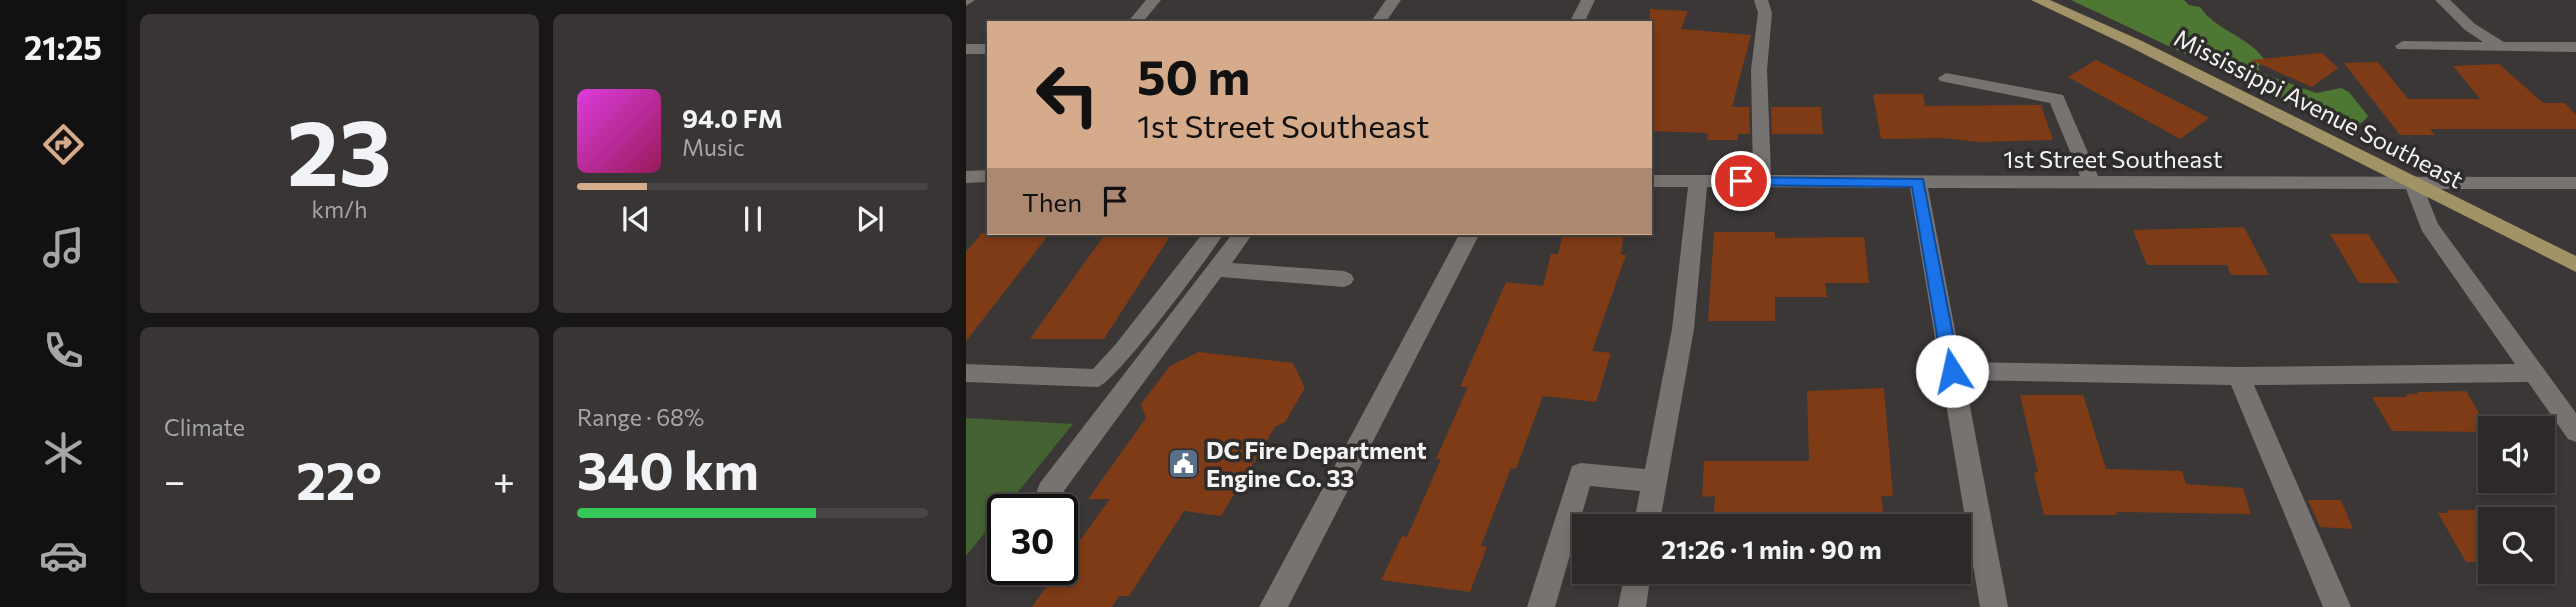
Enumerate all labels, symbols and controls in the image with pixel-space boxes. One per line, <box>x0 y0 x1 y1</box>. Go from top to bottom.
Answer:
street label: Mississippi Avenue Southeast <box>2170 22 2468 194</box>
text: 21:25 <box>24 27 102 67</box>
text: 50 m <box>1137 45 1250 105</box>
icon: left <box>1022 49 1113 140</box>
text: 23 <box>287 93 392 205</box>
text: 94.0 FM <box>682 102 783 133</box>
text: 1st Street Southeast <box>1137 105 1429 145</box>
icon: directions <box>39 120 88 169</box>
text: Music <box>682 133 745 161</box>
street label: 1st Street Southeast <box>2003 144 2223 173</box>
pin <box>1711 151 1771 211</box>
icon: arrive <box>1722 162 1760 200</box>
icon: arrive <box>1096 182 1134 220</box>
text: Then <box>1022 186 1082 217</box>
text: km/h <box>312 195 367 223</box>
icon: previous <box>617 200 655 238</box>
icon: pause <box>734 200 772 238</box>
icon: next <box>851 200 889 238</box>
icon: music <box>39 223 88 272</box>
icon: phone <box>39 326 88 375</box>
position arrow <box>1915 334 1989 408</box>
text: Range · 68% <box>577 403 704 431</box>
text: Climate <box>164 413 245 441</box>
map controls <box>2478 416 2555 584</box>
button: sound <box>2478 416 2555 493</box>
icon: climate <box>39 428 88 477</box>
place label: DC Fire Department Engine Co. 33 <box>1206 435 1427 492</box>
text: 340 km <box>577 437 759 501</box>
public building icon: DC Fire Department Engine Co. 33 <box>1166 446 1200 480</box>
text: 22° <box>296 447 382 511</box>
text: − <box>164 456 186 503</box>
text: + <box>493 456 515 503</box>
speed limit sign: 30 <box>987 494 1078 585</box>
button: search <box>2478 507 2555 584</box>
icon: car <box>39 531 88 580</box>
text: 21:26 · 1 min · 90 m <box>1661 533 1882 564</box>

